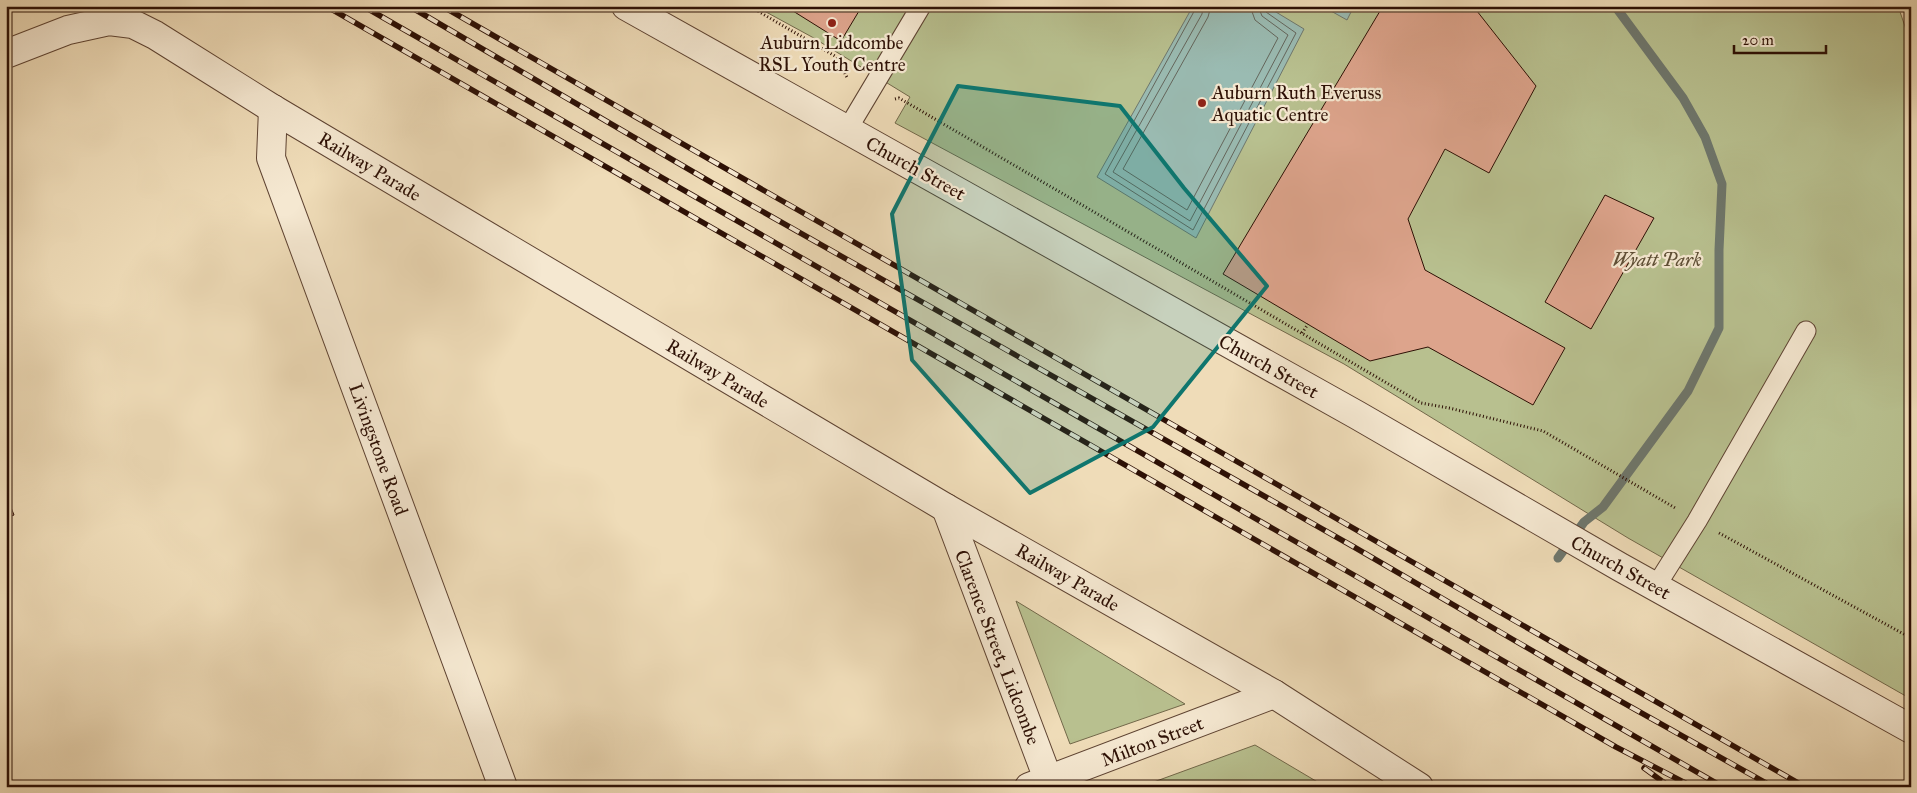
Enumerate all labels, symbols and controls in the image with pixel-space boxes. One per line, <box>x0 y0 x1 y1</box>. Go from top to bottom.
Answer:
marker: Auburn Lidcombe RSL Youth Centre <box>826 17 838 29</box>
scale bar <box>1734 22 1827 54</box>
place label: Auburn Lidcombe RSL Youth Centre <box>758 31 906 76</box>
text: 20 m <box>1742 31 1774 49</box>
place label: Auburn Ruth Everuss Aquatic Centre <box>1211 81 1381 127</box>
marker: Auburn Ruth Everuss Aquatic Centre <box>1196 97 1208 109</box>
street label: Railway Parade <box>314 127 425 206</box>
street label: Church Street <box>862 132 970 205</box>
park label: Wyatt Park <box>1613 248 1702 271</box>
street label: Church Street <box>1215 330 1323 403</box>
street label: Railway Parade <box>662 334 773 413</box>
street label: Livingstone Road <box>343 380 413 519</box>
street label: Church Street <box>1567 531 1675 604</box>
street label: Railway Parade <box>1012 538 1124 616</box>
street label: Clarence Street, Lidcombe <box>950 546 1045 748</box>
street label: Milton Street <box>1098 711 1207 772</box>

